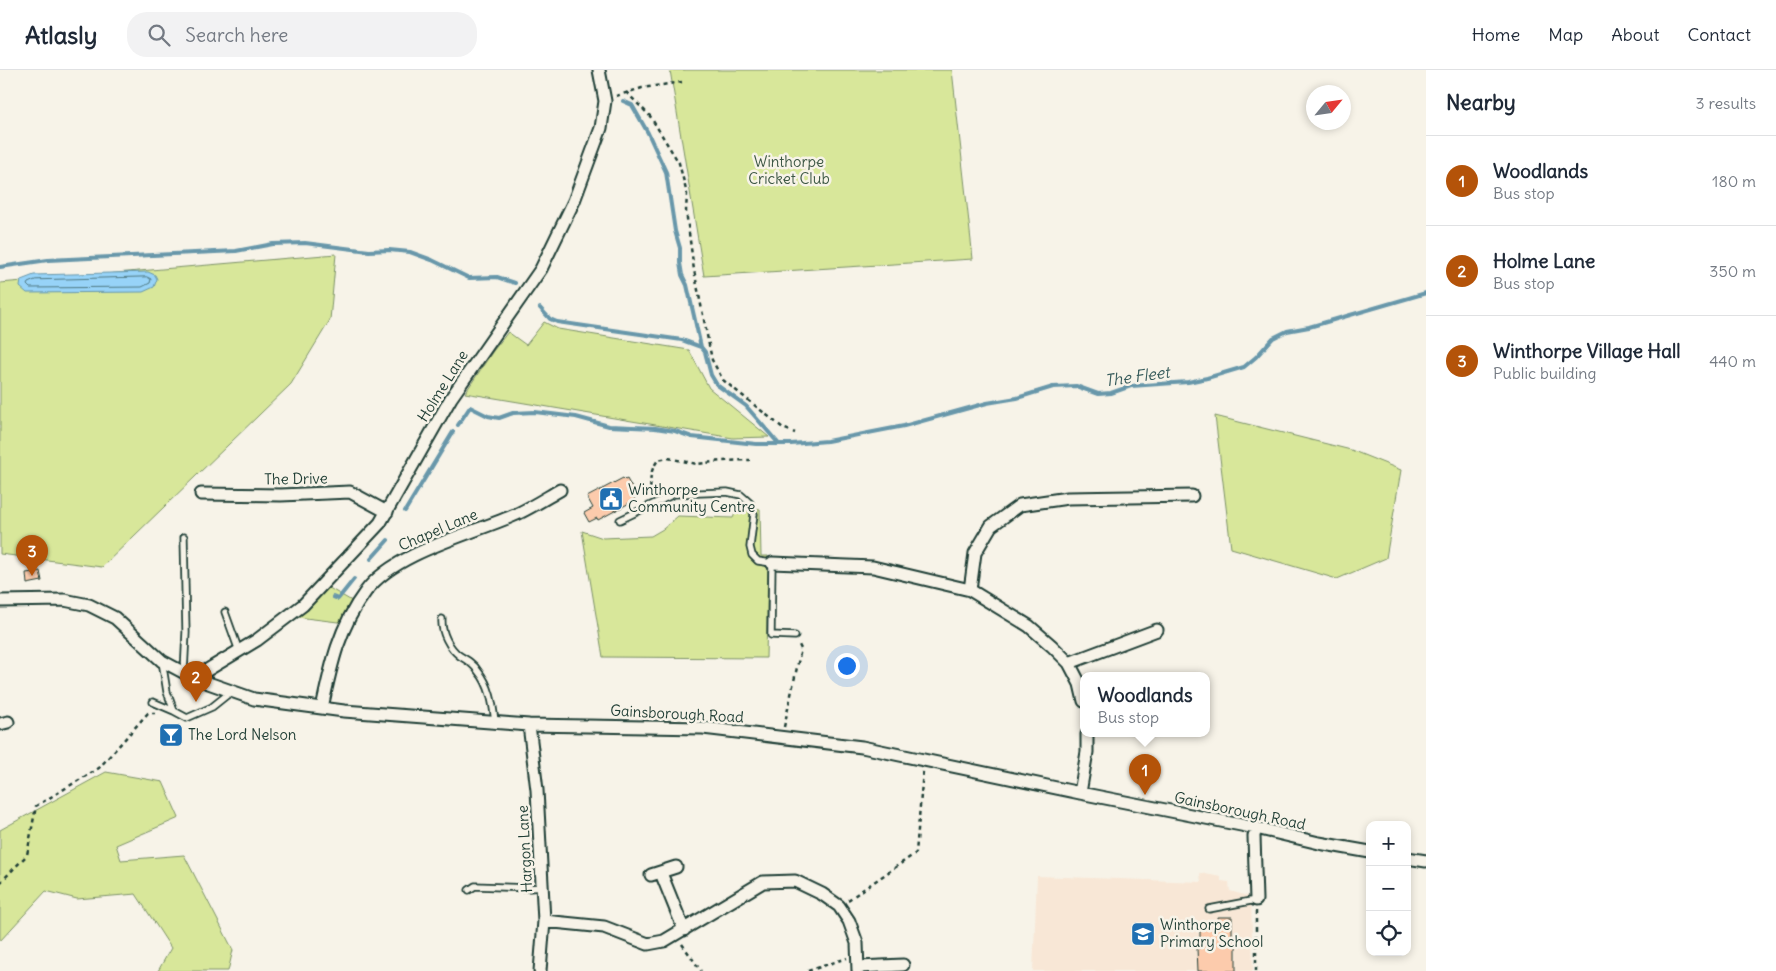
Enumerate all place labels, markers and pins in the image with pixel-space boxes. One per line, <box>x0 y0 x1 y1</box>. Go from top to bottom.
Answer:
place label: Winthorpe Community Centre <box>628 480 755 516</box>
public building icon: Winthorpe Community Centre <box>598 486 624 512</box>
pin: 3 <box>16 535 48 576</box>
pin: 2 <box>180 661 212 702</box>
bar icon: The Lord Nelson <box>158 722 184 748</box>
place label: The Lord Nelson <box>188 725 297 744</box>
pin: 1 <box>1129 754 1161 795</box>
place label: Winthorpe Primary School <box>1160 915 1263 951</box>
school or university icon: Winthorpe Primary School <box>1130 921 1156 947</box>

